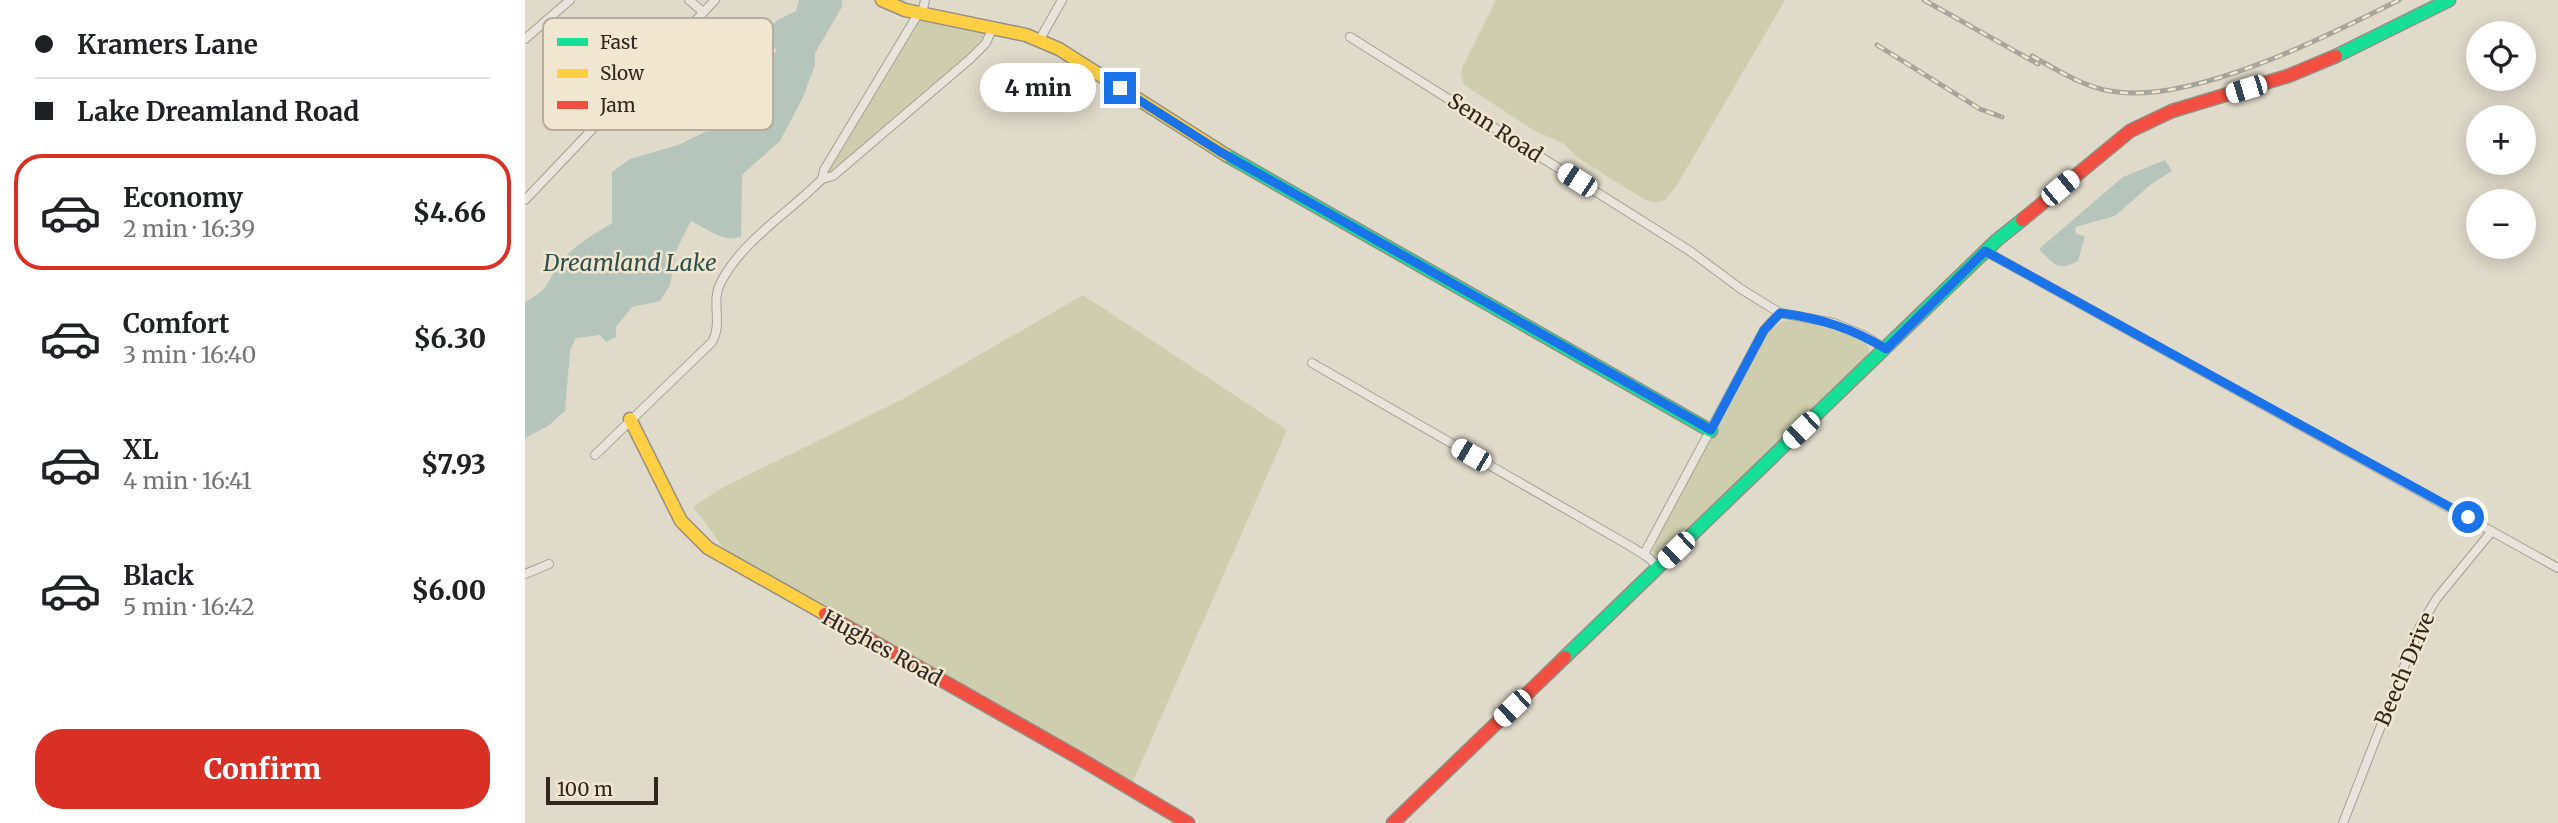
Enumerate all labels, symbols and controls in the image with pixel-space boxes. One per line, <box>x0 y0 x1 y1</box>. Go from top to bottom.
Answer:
legend <box>543 18 773 130</box>
map controls <box>2466 21 2536 259</box>
button: locate <box>2466 21 2536 91</box>
text: Kramers Lane <box>77 28 258 61</box>
text: Fast <box>600 30 638 54</box>
text: Slow <box>600 61 645 85</box>
callout: 4 min <box>980 64 1095 112</box>
route end <box>1104 72 1136 104</box>
text: 4 min <box>1004 73 1072 102</box>
car <box>2223 73 2270 105</box>
street label: Senn Road <box>1443 87 1548 168</box>
text: Jam <box>599 93 636 117</box>
text: Lake Dreamland Road <box>77 95 359 128</box>
button: + <box>2466 105 2536 175</box>
car <box>1554 160 1601 200</box>
car <box>2038 166 2083 210</box>
icon: car <box>39 181 102 244</box>
text: Economy <box>123 181 243 214</box>
button: − <box>2466 189 2536 259</box>
text: $4.66 <box>413 196 486 229</box>
text: 2 min · 16:39 <box>123 214 255 243</box>
water label: Dreamland Lake <box>542 248 717 277</box>
icon: car <box>39 307 102 370</box>
text: Comfort <box>123 307 229 340</box>
text: $6.30 <box>413 322 486 355</box>
text: 3 min · 16:40 <box>123 340 256 369</box>
car <box>1779 408 1824 452</box>
icon: car <box>39 433 102 496</box>
text: XL <box>123 433 159 466</box>
car <box>1448 435 1495 475</box>
text: $7.93 <box>421 448 486 481</box>
text: 4 min · 16:41 <box>123 466 252 495</box>
route start <box>2452 501 2484 533</box>
car <box>1654 528 1699 572</box>
icon: car <box>39 559 102 622</box>
text: Black <box>123 559 194 592</box>
text: $6.00 <box>411 574 486 607</box>
text: 5 min · 16:42 <box>123 592 255 621</box>
street label: Hughes Road <box>818 604 947 692</box>
street label: Beech Drive <box>2368 608 2441 730</box>
car <box>1490 686 1535 730</box>
button: Confirm <box>35 729 490 809</box>
scale bar <box>546 774 658 806</box>
text: 100 m <box>557 777 613 801</box>

